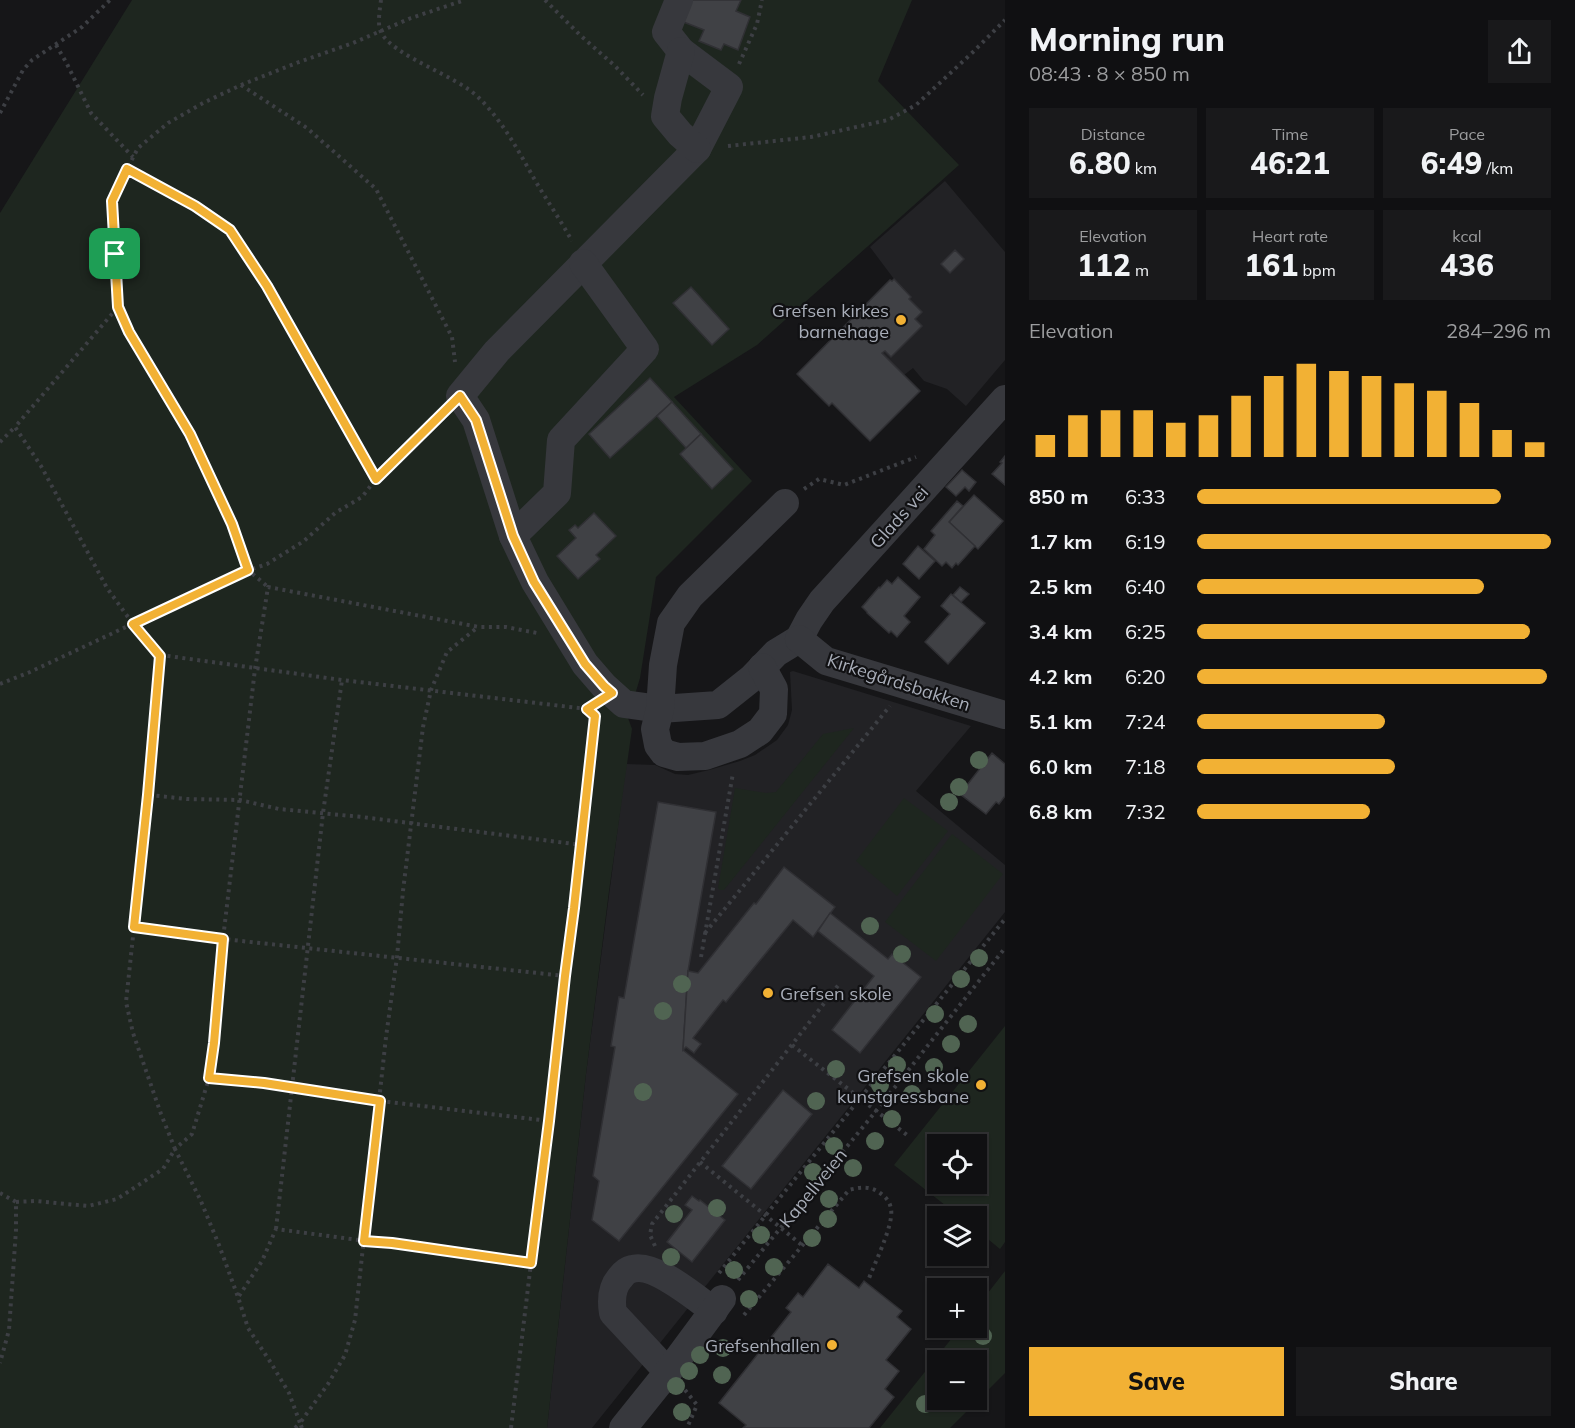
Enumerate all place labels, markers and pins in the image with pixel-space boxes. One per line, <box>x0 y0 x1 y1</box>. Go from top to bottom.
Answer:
pin <box>89 228 140 279</box>
place label: Grefsen kirkes barnehage <box>772 299 889 343</box>
marker: Grefsen kirkes barnehage <box>894 313 908 327</box>
place label: Grefsen skole <box>780 982 892 1005</box>
marker: Grefsen skole <box>761 986 775 1000</box>
place label: Grefsen skole kunstgressbane <box>837 1064 969 1108</box>
marker: Grefsen skole kunstgressbane <box>974 1078 988 1092</box>
place label: Grefsenhallen <box>705 1334 820 1357</box>
marker: Grefsenhallen <box>825 1338 839 1352</box>

